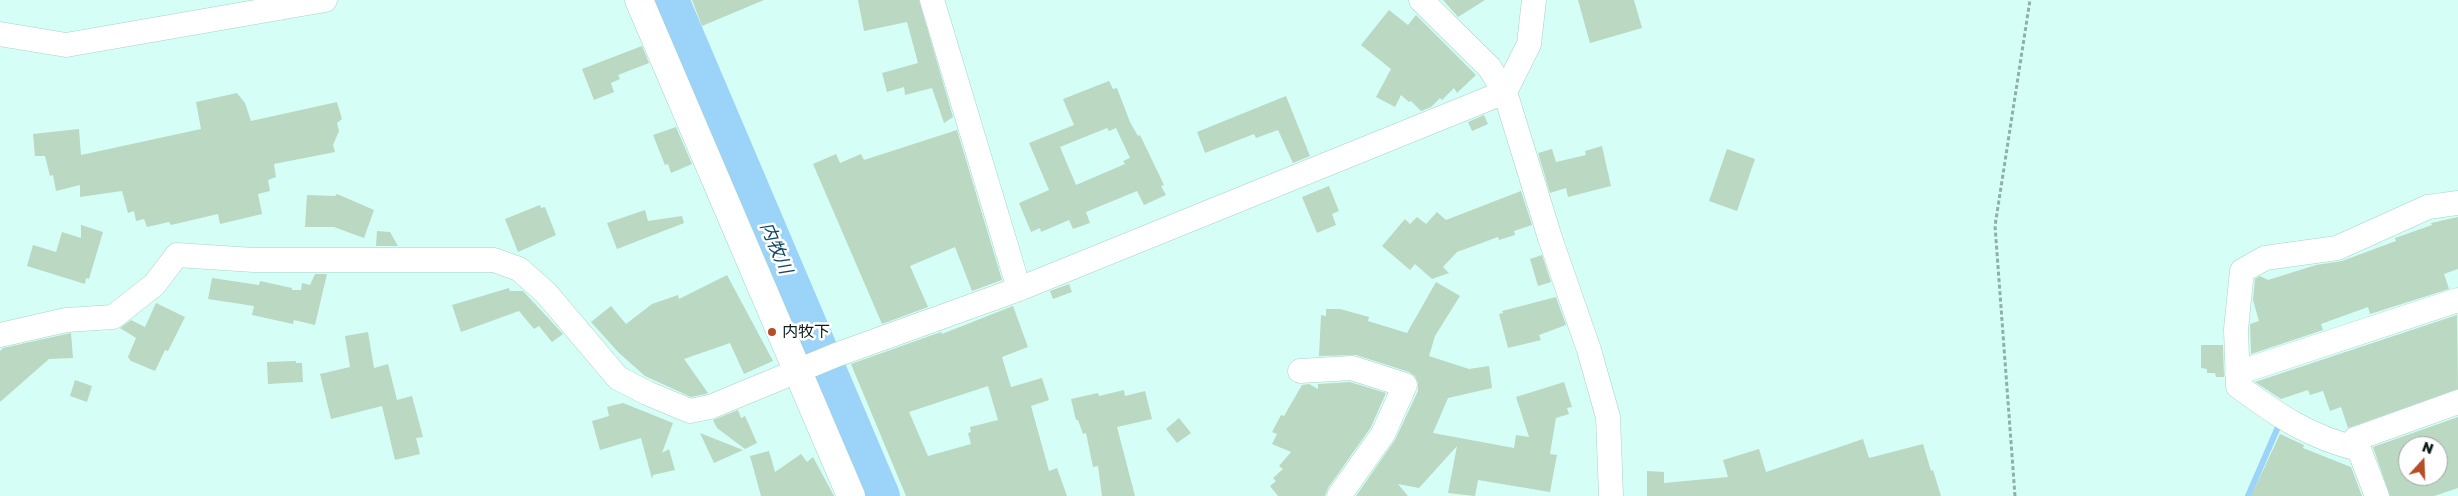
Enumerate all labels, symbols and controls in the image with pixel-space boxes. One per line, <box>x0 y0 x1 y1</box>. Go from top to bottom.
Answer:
water label: 内牧川 <box>756 219 796 277</box>
place label: 内牧下 <box>782 322 830 342</box>
marker: 内牧下 <box>766 326 778 338</box>
north arrow <box>2398 436 2448 486</box>
text: N <box>2420 438 2436 457</box>

